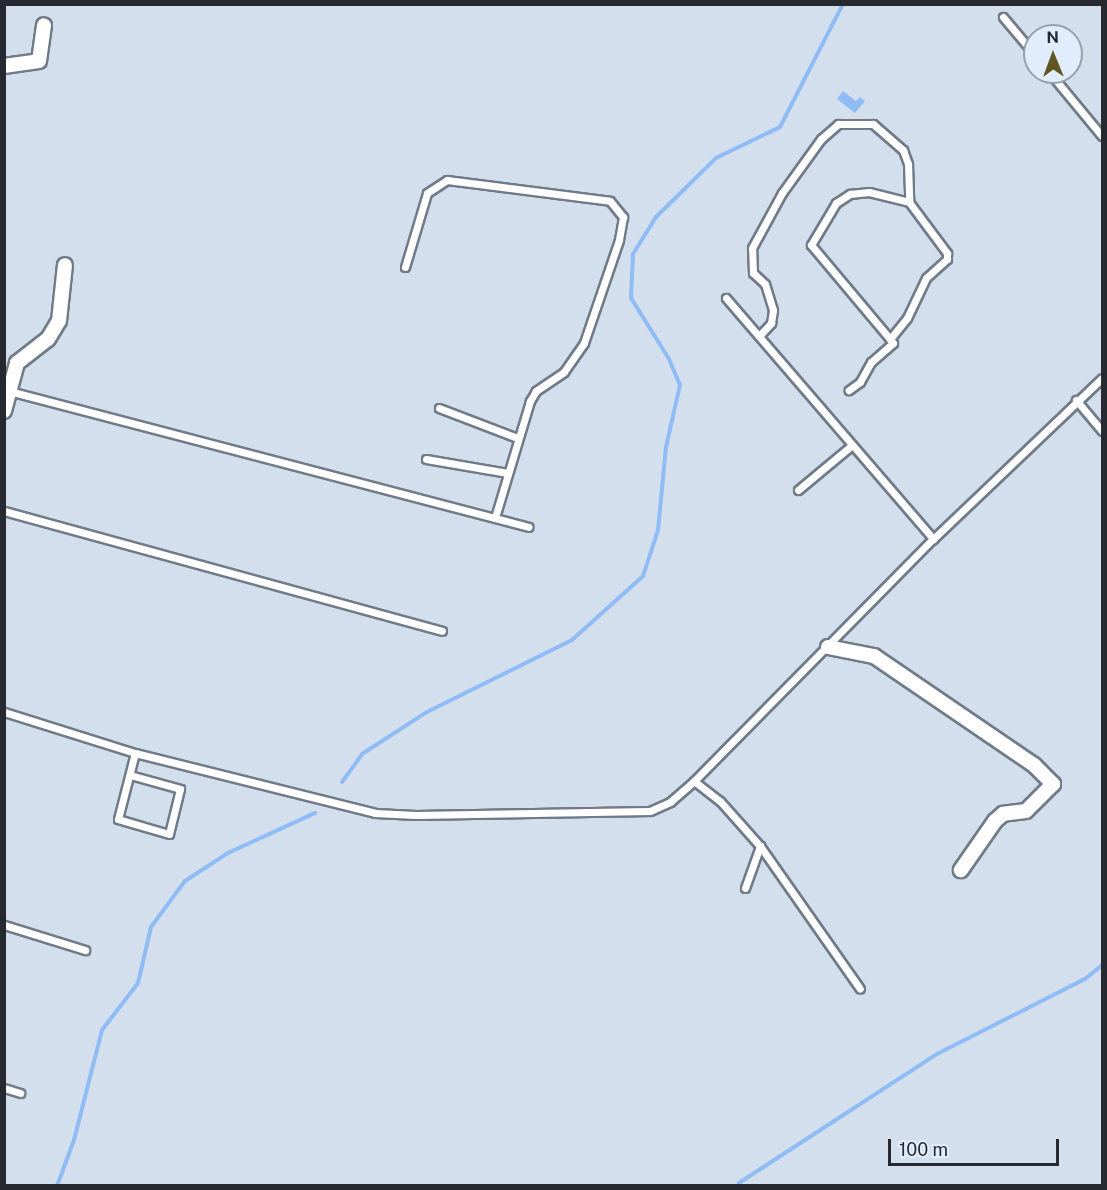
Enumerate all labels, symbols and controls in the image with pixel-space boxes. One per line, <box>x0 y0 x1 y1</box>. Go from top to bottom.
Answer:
north arrow <box>1023 24 1083 84</box>
text: N <box>1046 28 1059 47</box>
scale bar <box>891 1127 1062 1165</box>
text: 100 m <box>899 1139 948 1160</box>

